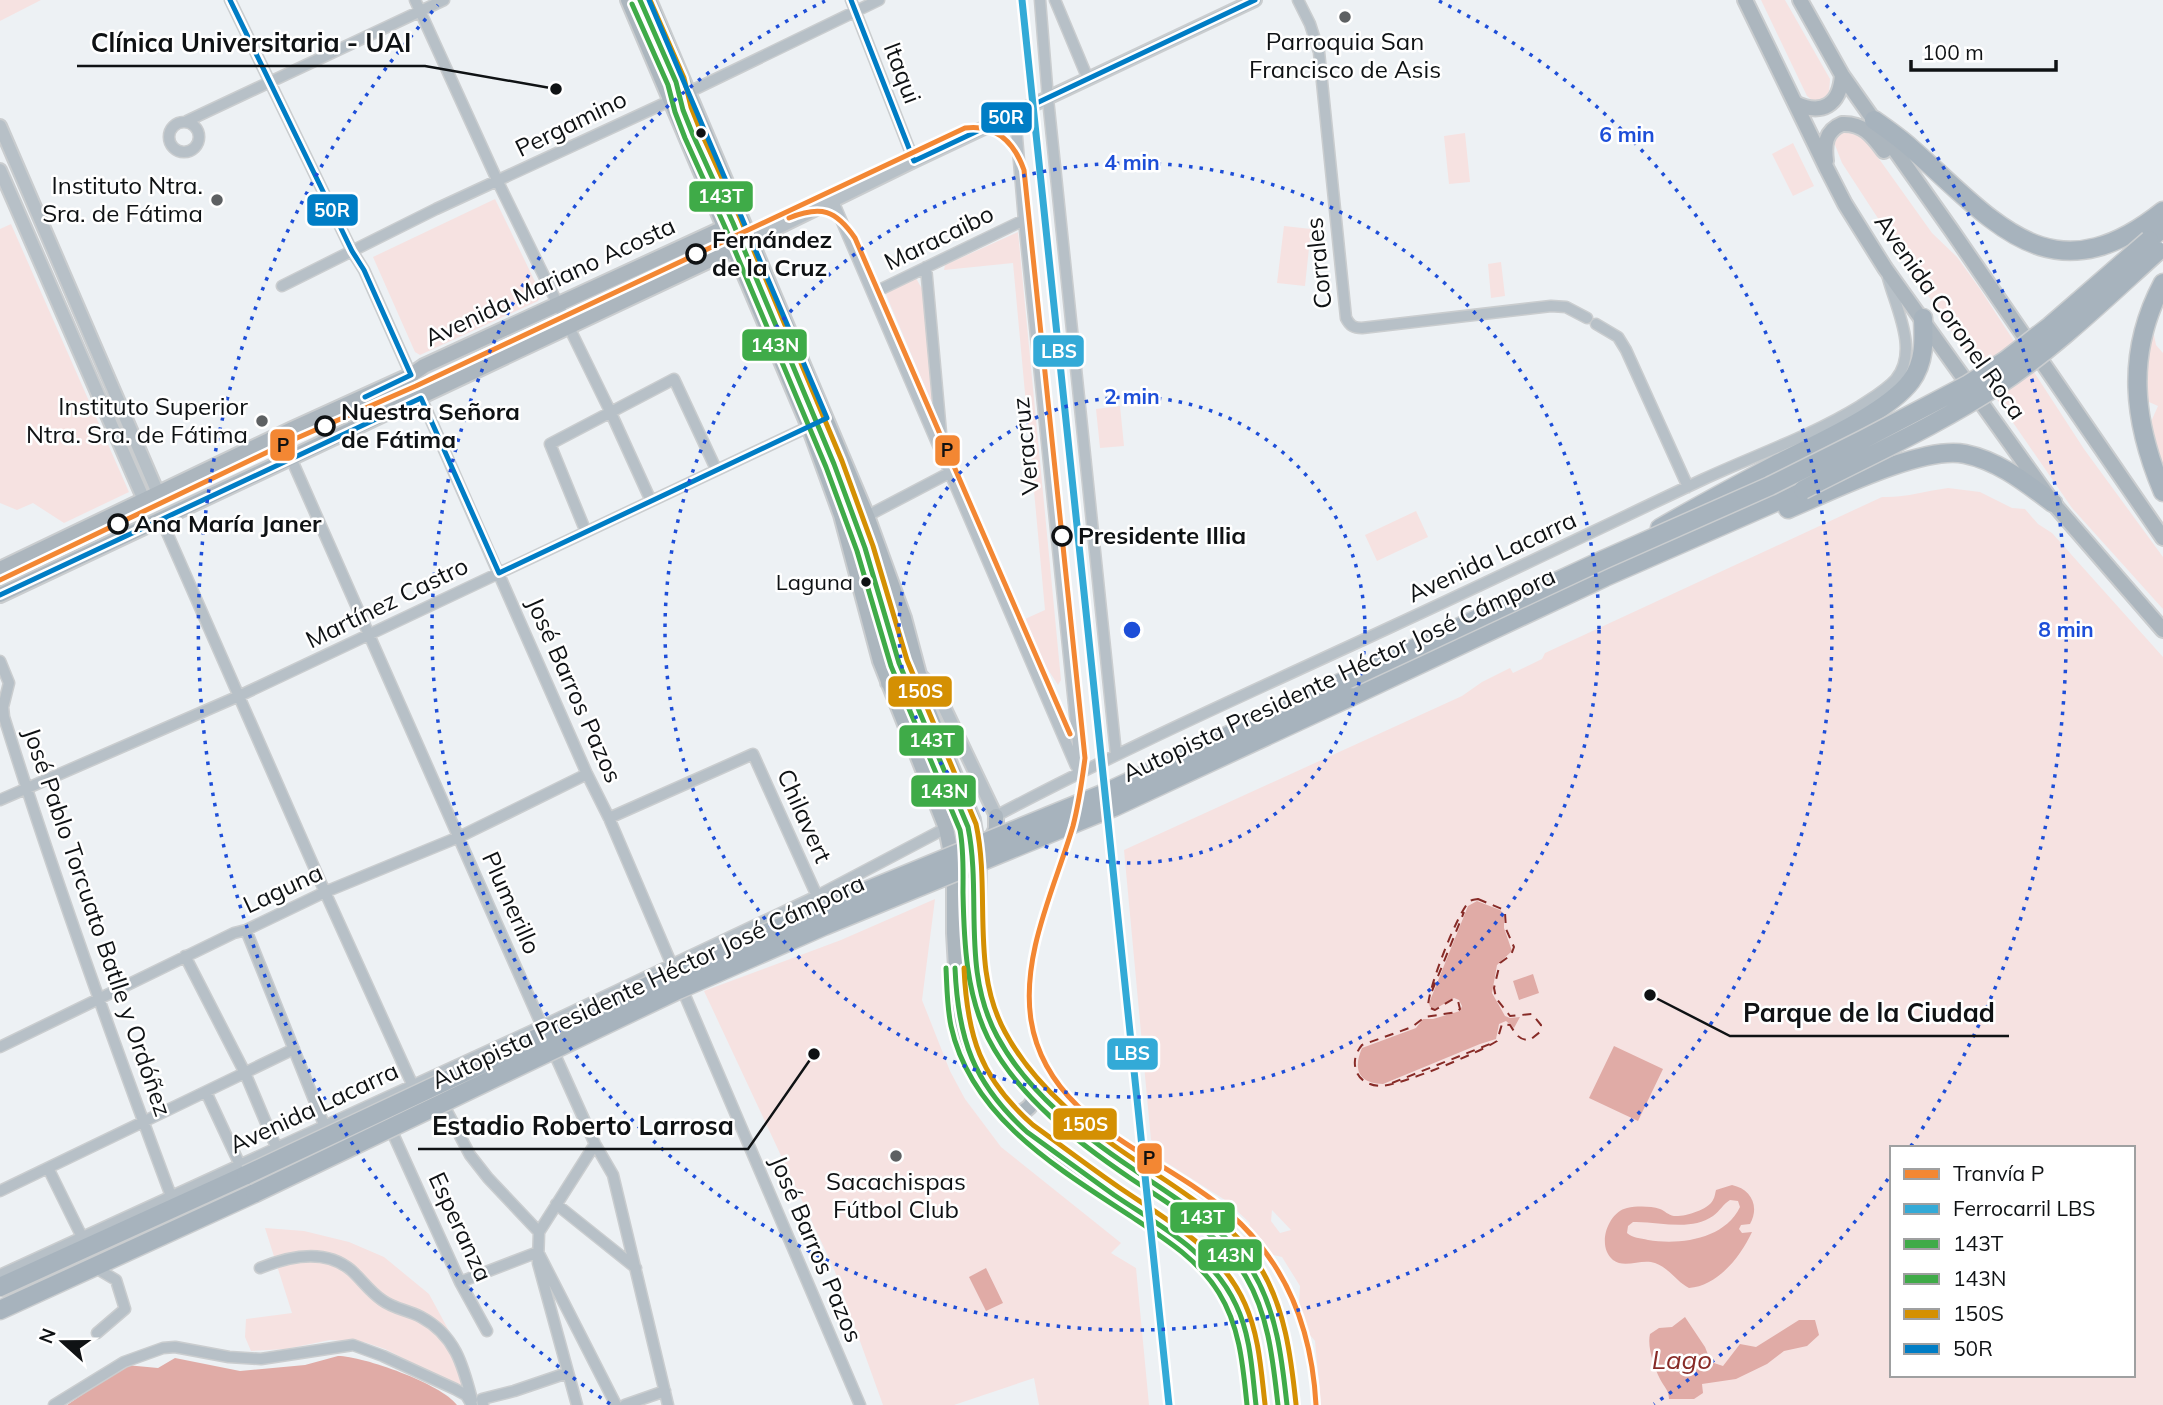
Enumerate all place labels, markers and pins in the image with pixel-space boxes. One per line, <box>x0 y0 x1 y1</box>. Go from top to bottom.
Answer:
marker: Parroquia San Francisco de Asis <box>1337 9 1353 25</box>
callout: Clínica Universitaria - UAI <box>77 19 425 66</box>
place label: Parroquia San Francisco de Asis <box>1249 26 1441 84</box>
unlabelled marker <box>694 126 708 140</box>
place label: Instituto Ntra. Sra. de Fátima <box>42 170 203 228</box>
marker: Instituto Ntra. Sra. de Fátima <box>209 192 225 208</box>
place label: Fernández de la Cruz <box>712 224 832 282</box>
marker: Fernández de la Cruz <box>686 244 706 264</box>
place label: Instituto Superior Ntra. Sra. de Fátima <box>26 391 248 449</box>
place label: Nuestra Señora de Fátima <box>341 396 520 454</box>
marker: Instituto Superior Ntra. Sra. de Fátima <box>254 413 270 429</box>
marker: Nuestra Señora de Fátima <box>315 416 335 436</box>
place label: Ana María Janer <box>134 508 322 538</box>
marker: Ana María Janer <box>108 514 128 534</box>
place label: Presidente Illia <box>1078 520 1246 550</box>
marker: Presidente Illia <box>1052 526 1072 546</box>
place label: Laguna <box>776 568 853 596</box>
marker: Laguna <box>859 575 873 589</box>
centre of rings <box>1120 618 1144 642</box>
callout: Parque de la Ciudad <box>1730 989 2009 1036</box>
callout: Estadio Roberto Larrosa <box>418 1102 748 1149</box>
marker: Sacachispas Fútbol Club <box>888 1148 904 1164</box>
place label: Sacachispas Fútbol Club <box>826 1166 966 1224</box>

